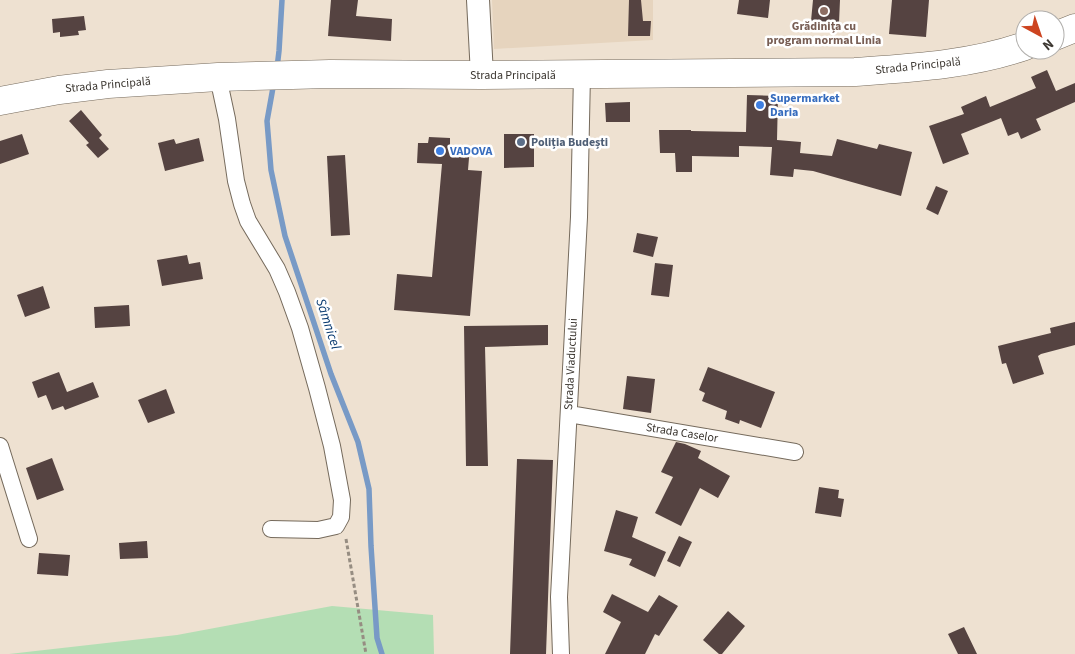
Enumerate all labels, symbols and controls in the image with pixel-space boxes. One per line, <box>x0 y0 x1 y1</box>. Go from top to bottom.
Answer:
marker: Grădinița cu program normal Linia <box>818 5 830 17</box>
north arrow <box>1015 10 1065 60</box>
place label: Grădinița cu program normal Linia <box>767 18 881 49</box>
text: N <box>1038 34 1058 55</box>
street label: Strada Principală <box>874 53 962 79</box>
street label: Strada Principală <box>470 67 556 84</box>
street label: Strada Principală <box>65 73 151 97</box>
place label: Supermarket Daria <box>770 90 840 121</box>
marker: Supermarket Daria <box>754 99 766 111</box>
place label: Poliția Budești <box>531 134 608 151</box>
marker: Poliția Budești <box>515 136 527 148</box>
place label: VADOVA <box>449 143 492 160</box>
marker: VADOVA <box>434 145 446 157</box>
water label: Sâmnicel <box>310 296 346 353</box>
street label: Strada Viaductului <box>560 318 582 410</box>
street label: Strada Caselor <box>645 419 720 447</box>

